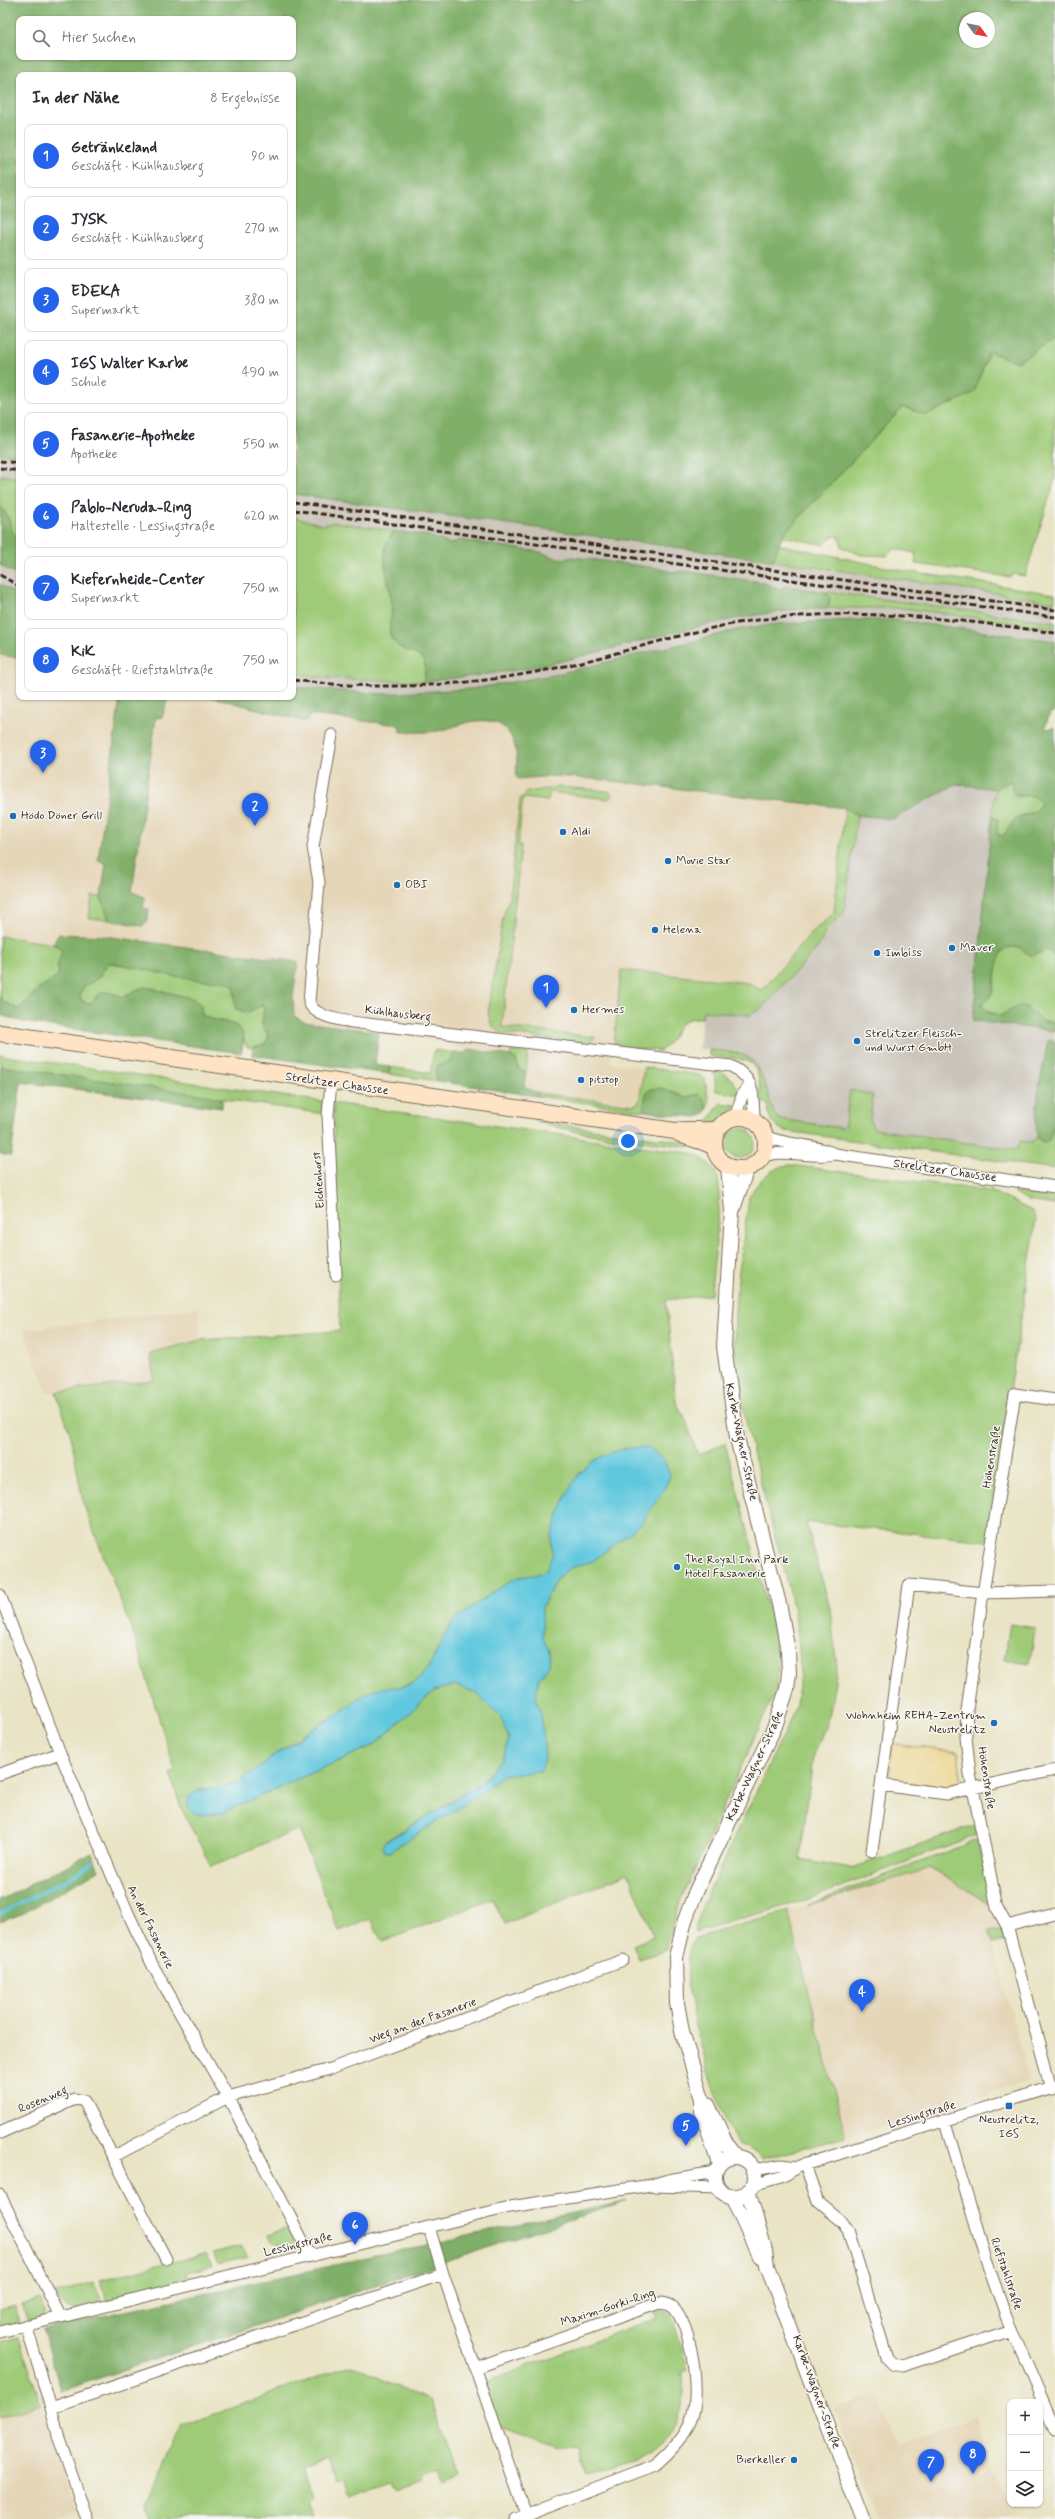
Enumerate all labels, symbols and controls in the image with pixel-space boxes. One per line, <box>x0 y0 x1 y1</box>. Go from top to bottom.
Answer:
north arrow <box>959 12 995 48</box>
search box <box>16 16 296 60</box>
icon: search <box>30 27 52 49</box>
text: Hier suchen <box>62 28 136 48</box>
text: In der Nähe <box>32 87 120 109</box>
text: 8 Ergebnisse <box>210 90 280 107</box>
text: Getränkeland <box>71 138 157 158</box>
text: 1 <box>43 148 49 165</box>
text: 90 m <box>251 148 279 165</box>
text: Geschäft · Kühlhausberg <box>71 158 204 175</box>
text: JYSK <box>71 210 107 230</box>
text: 2 <box>43 220 49 237</box>
text: 270 m <box>244 220 279 237</box>
text: Geschäft · Kühlhausberg <box>71 230 204 247</box>
text: EDEKA <box>71 282 121 302</box>
text: 3 <box>43 292 49 309</box>
text: 380 m <box>244 292 279 309</box>
text: Supermarkt <box>71 302 139 319</box>
text: IGS Walter Karbe <box>71 354 188 374</box>
text: 4 <box>42 364 50 381</box>
text: 490 m <box>242 364 279 381</box>
text: Schule <box>71 374 107 391</box>
text: Fasanerie-Apotheke <box>71 426 195 446</box>
text: 5 <box>42 436 50 453</box>
text: 550 m <box>243 436 279 453</box>
text: Apotheke <box>71 446 117 463</box>
text: Pablo-Neruda-Ring <box>71 498 191 518</box>
text: 6 <box>43 508 49 525</box>
text: 620 m <box>244 508 279 525</box>
text: Haltestelle · Lessingstraße <box>71 518 215 535</box>
text: Kiefernheide-Center <box>71 570 205 590</box>
text: 7 <box>42 580 50 597</box>
text: 750 m <box>243 580 279 597</box>
text: Supermarkt <box>71 590 139 607</box>
text: KiK <box>71 642 95 662</box>
text: 8 <box>42 652 50 669</box>
text: 750 m <box>243 652 279 669</box>
text: Geschäft · Riefstahlstraße <box>71 662 213 679</box>
pin: 3 <box>30 740 56 773</box>
pin: 2 <box>242 793 268 826</box>
place label: Hödo Döner Grill <box>21 808 102 824</box>
marker: Hödo Döner Grill <box>8 811 18 821</box>
place label: Aldi <box>571 824 591 840</box>
marker: Aldi <box>558 827 568 837</box>
place label: Movie Star <box>676 853 731 869</box>
marker: Movie Star <box>663 856 673 866</box>
place label: OBI <box>405 877 428 893</box>
marker: OBI <box>392 880 402 890</box>
place label: Helena <box>663 922 702 938</box>
marker: Helena <box>650 925 660 935</box>
place label: Maver <box>960 940 994 956</box>
marker: Maver <box>947 943 957 953</box>
place label: Imbíss <box>885 945 922 961</box>
marker: Imbíss <box>872 948 882 958</box>
pin: 1 <box>533 975 559 1008</box>
street label: Kühlhausberg <box>364 1002 432 1027</box>
place label: Hermes <box>582 1002 625 1018</box>
marker: Hermes <box>569 1005 579 1015</box>
place label: Strelitzer Fleisch- und Wurst GmbH <box>865 1026 962 1056</box>
marker: Strelitzer Fleisch- und Wurst GmbH <box>852 1036 862 1046</box>
street label: Strelitzer Chaussee <box>284 1069 390 1099</box>
place label: pitstop <box>589 1072 619 1088</box>
marker: pitstop <box>576 1075 586 1085</box>
your location <box>618 1131 638 1151</box>
street label: Eichenhorst <box>309 1150 329 1209</box>
street label: Strelitzer Chaussee <box>892 1156 998 1186</box>
street label: Karbe-Wagner-Straße <box>720 1382 761 1503</box>
street label: Höhenstraße <box>979 1424 1005 1490</box>
place label: The Royal Inn Park Hotel Fasanerie <box>685 1552 788 1582</box>
marker: The Royal Inn Park Hotel Fasanerie <box>672 1562 682 1572</box>
street label: Karbe-Wagner-Straße <box>722 1708 789 1824</box>
place label: Wohnheim REHA-Zentrum Neustrelitz <box>846 1708 987 1738</box>
marker: Wohnheim REHA-Zentrum Neustrelitz <box>989 1718 999 1728</box>
street label: Höhenstraße <box>973 1745 999 1811</box>
street label: An der Fasanerie <box>123 1883 177 1971</box>
pin: 4 <box>849 1979 875 2012</box>
street label: Weg an der Fasanerie <box>367 1994 479 2049</box>
street label: Rosenweg <box>16 2082 71 2118</box>
street label: Lessingstraße <box>886 2097 958 2134</box>
marker: Neustrelitz, IGS <box>1004 2101 1014 2111</box>
place label: Neustrelitz, IGS <box>979 2112 1039 2142</box>
pin: 5 <box>673 2113 699 2146</box>
pin: 6 <box>342 2212 368 2245</box>
street label: Lessingstraße <box>262 2229 334 2262</box>
street label: Riefstahlstraße <box>986 2236 1026 2312</box>
street label: Maxim-Gorki-Ring <box>559 2285 657 2331</box>
street label: Karbe-Wagner-Straße <box>787 2333 844 2451</box>
map controls <box>1007 2399 1043 2507</box>
button: + <box>1007 2399 1043 2435</box>
button: − <box>1007 2435 1043 2471</box>
pin: 8 <box>960 2441 986 2474</box>
pin: 7 <box>918 2449 944 2482</box>
place label: Bierkeller <box>736 2452 786 2468</box>
marker: Bierkeller <box>789 2455 799 2465</box>
button: layers <box>1007 2471 1043 2507</box>

